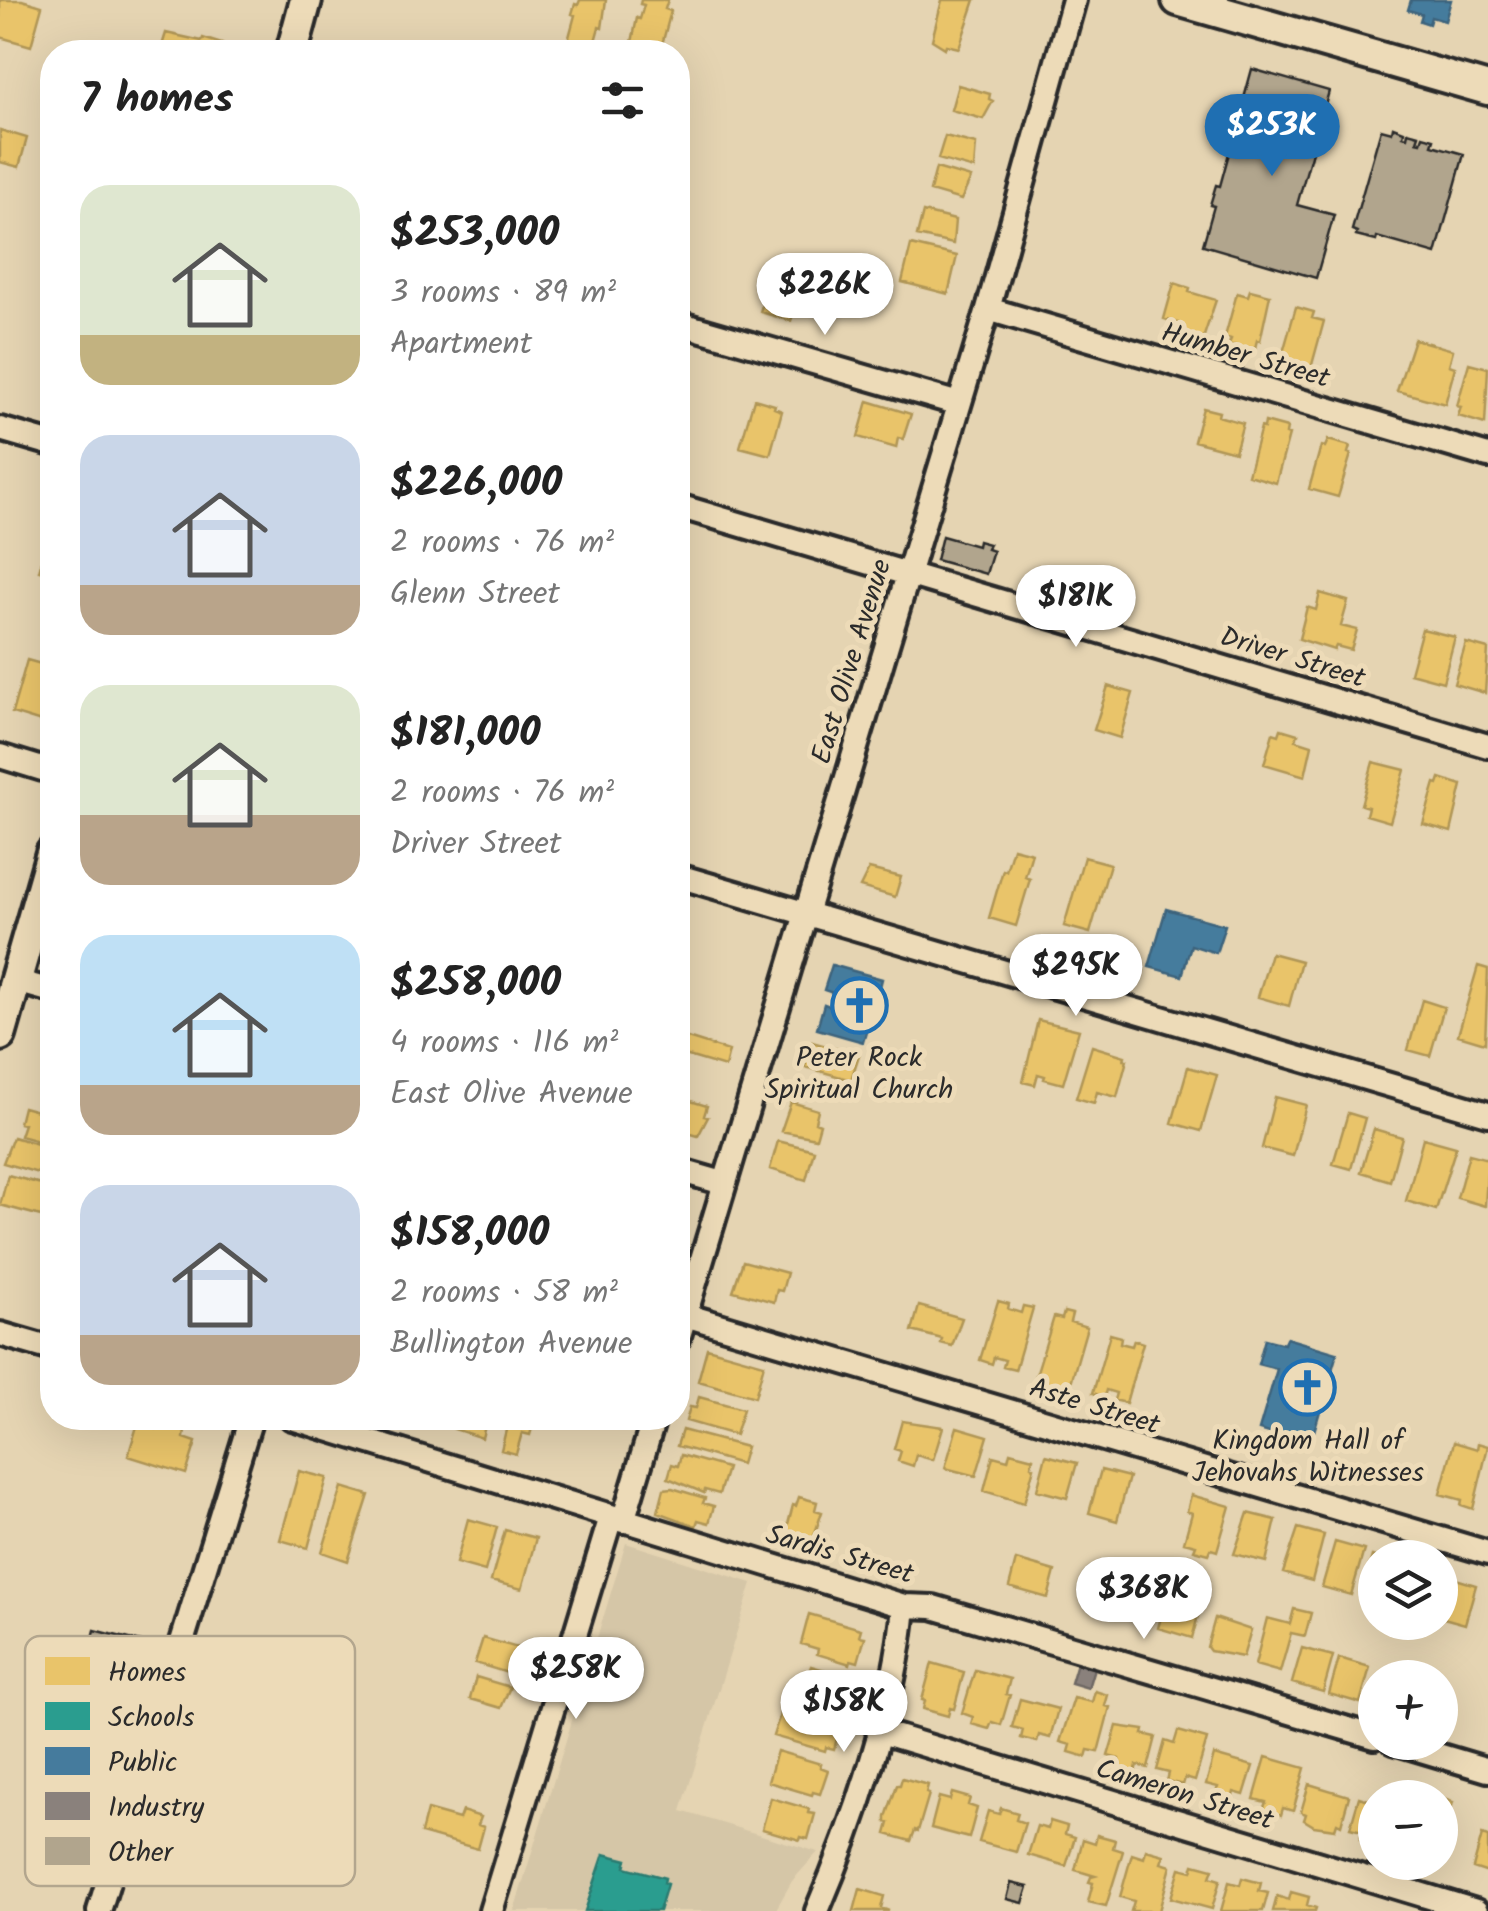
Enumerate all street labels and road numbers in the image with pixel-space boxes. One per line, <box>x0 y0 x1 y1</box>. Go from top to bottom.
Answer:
street label: Humber Street <box>1156 311 1336 402</box>
street label: East Olive Avenue <box>800 553 905 770</box>
street label: Driver Street <box>1214 615 1372 702</box>
street label: Aste Street <box>1023 1366 1166 1449</box>
street label: Sardis Street <box>760 1513 920 1598</box>
street label: Cameron Street <box>1090 1747 1280 1844</box>

